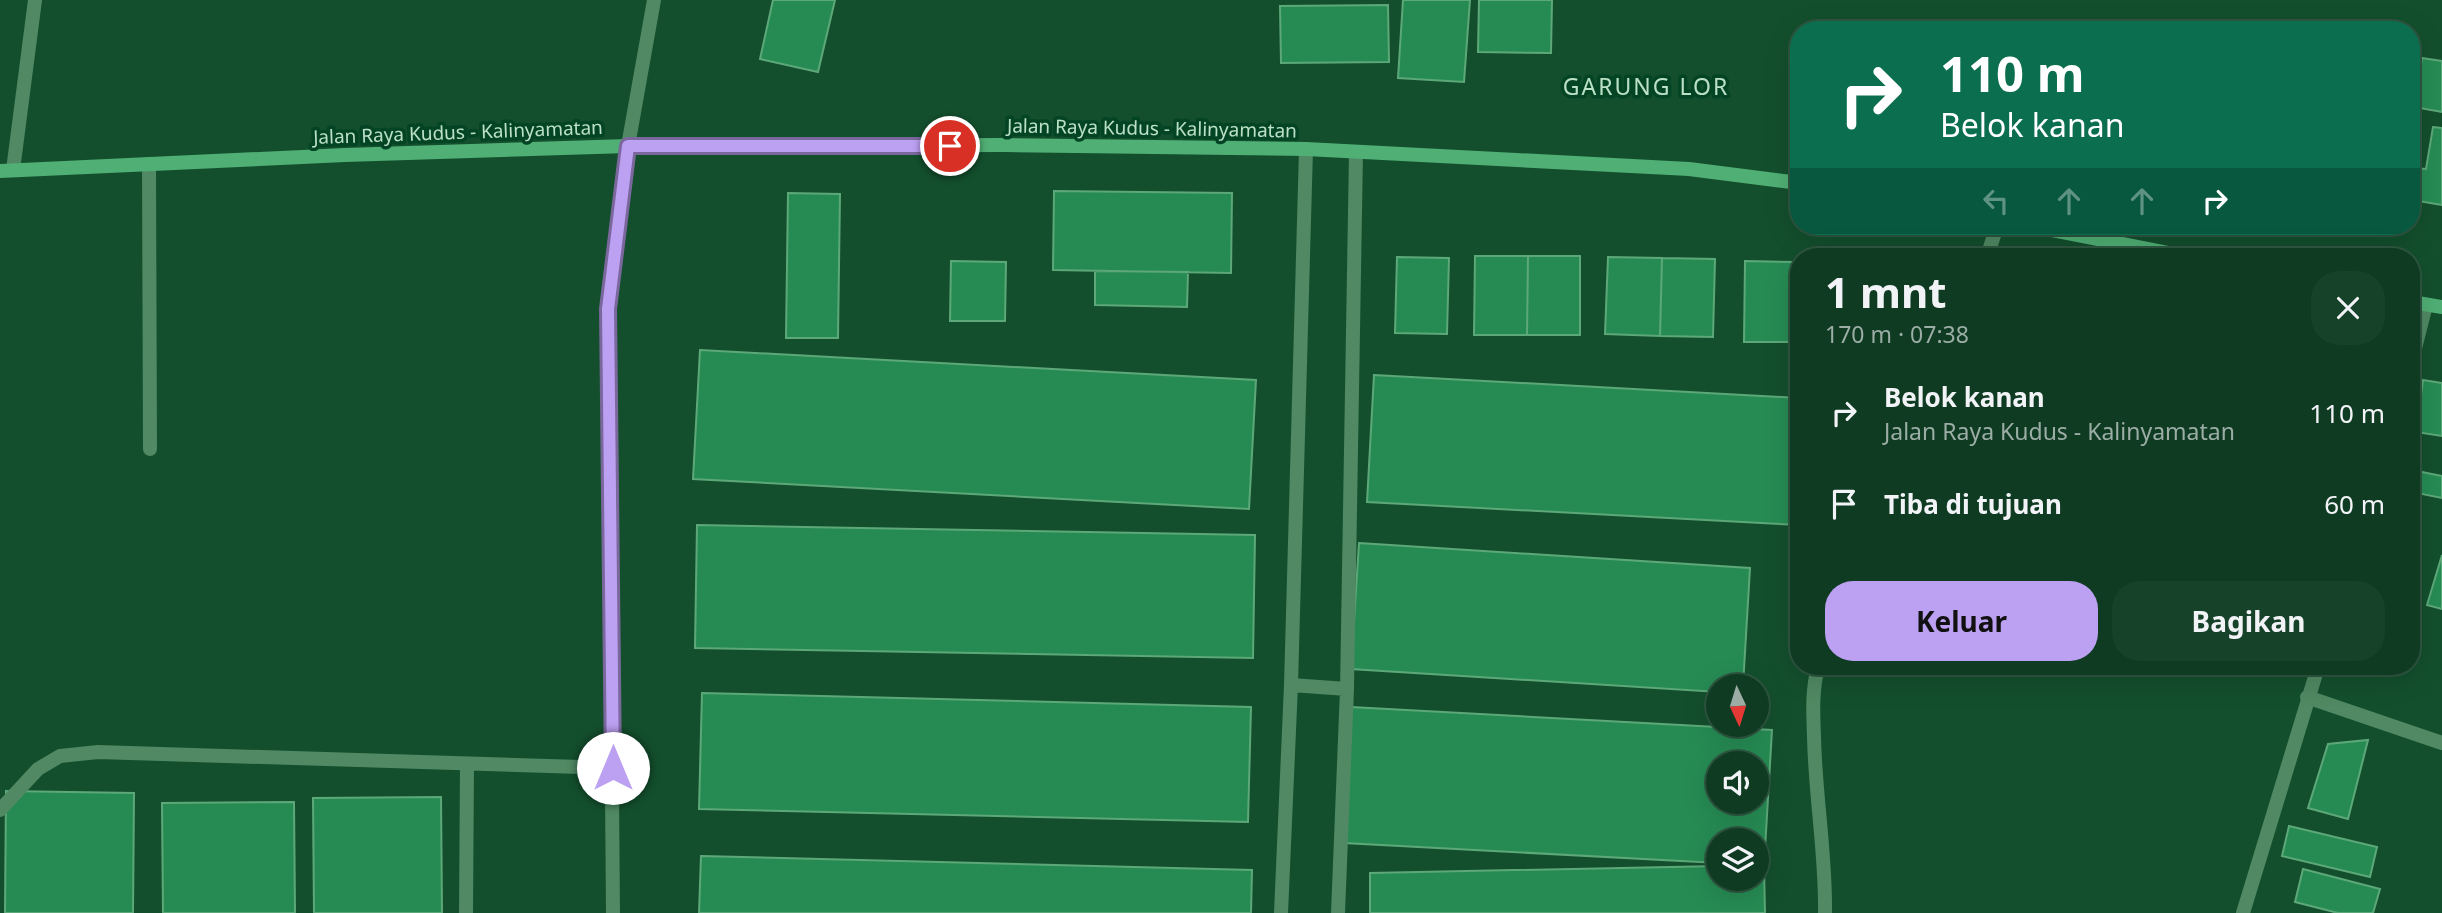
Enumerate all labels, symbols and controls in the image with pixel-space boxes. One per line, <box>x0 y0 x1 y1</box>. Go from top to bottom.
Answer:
text: 110 m <box>1940 40 2085 106</box>
icon: right <box>1825 49 1916 140</box>
district label: GARUNG LOR <box>1563 70 1729 102</box>
text: Belok kanan <box>1940 103 2124 146</box>
street label: Jalan Raya Kudus - Kalinyamatan <box>1005 112 1297 144</box>
street label: Jalan Raya Kudus - Kalinyamatan <box>311 114 603 150</box>
pin <box>920 116 980 176</box>
icon: arrive <box>931 127 969 165</box>
icon: left <box>1977 182 2015 220</box>
icon: ahead <box>2050 182 2088 220</box>
icon: ahead <box>2123 182 2161 220</box>
icon: right <box>2196 182 2234 220</box>
text: 1 mnt <box>1825 263 1946 320</box>
button: close <box>2311 271 2385 345</box>
text: 170 m · 07:38 <box>1825 318 1969 350</box>
text: Belok kanan <box>1884 379 2045 415</box>
icon: right <box>1825 394 1863 432</box>
text: 110 m <box>2309 395 2385 431</box>
text: Jalan Raya Kudus - Kalinyamatan <box>1884 415 2235 447</box>
icon: arrive <box>1825 485 1863 523</box>
text: Tiba di tujuan <box>1884 486 2062 522</box>
text: 60 m <box>2324 486 2385 522</box>
button: Keluar <box>1825 581 2098 661</box>
button: Bagikan <box>2112 581 2385 661</box>
north arrow <box>1706 674 1769 737</box>
map controls <box>1706 674 1769 891</box>
position arrow <box>576 731 650 805</box>
button: sound <box>1706 751 1769 814</box>
button: layers <box>1706 828 1769 891</box>

